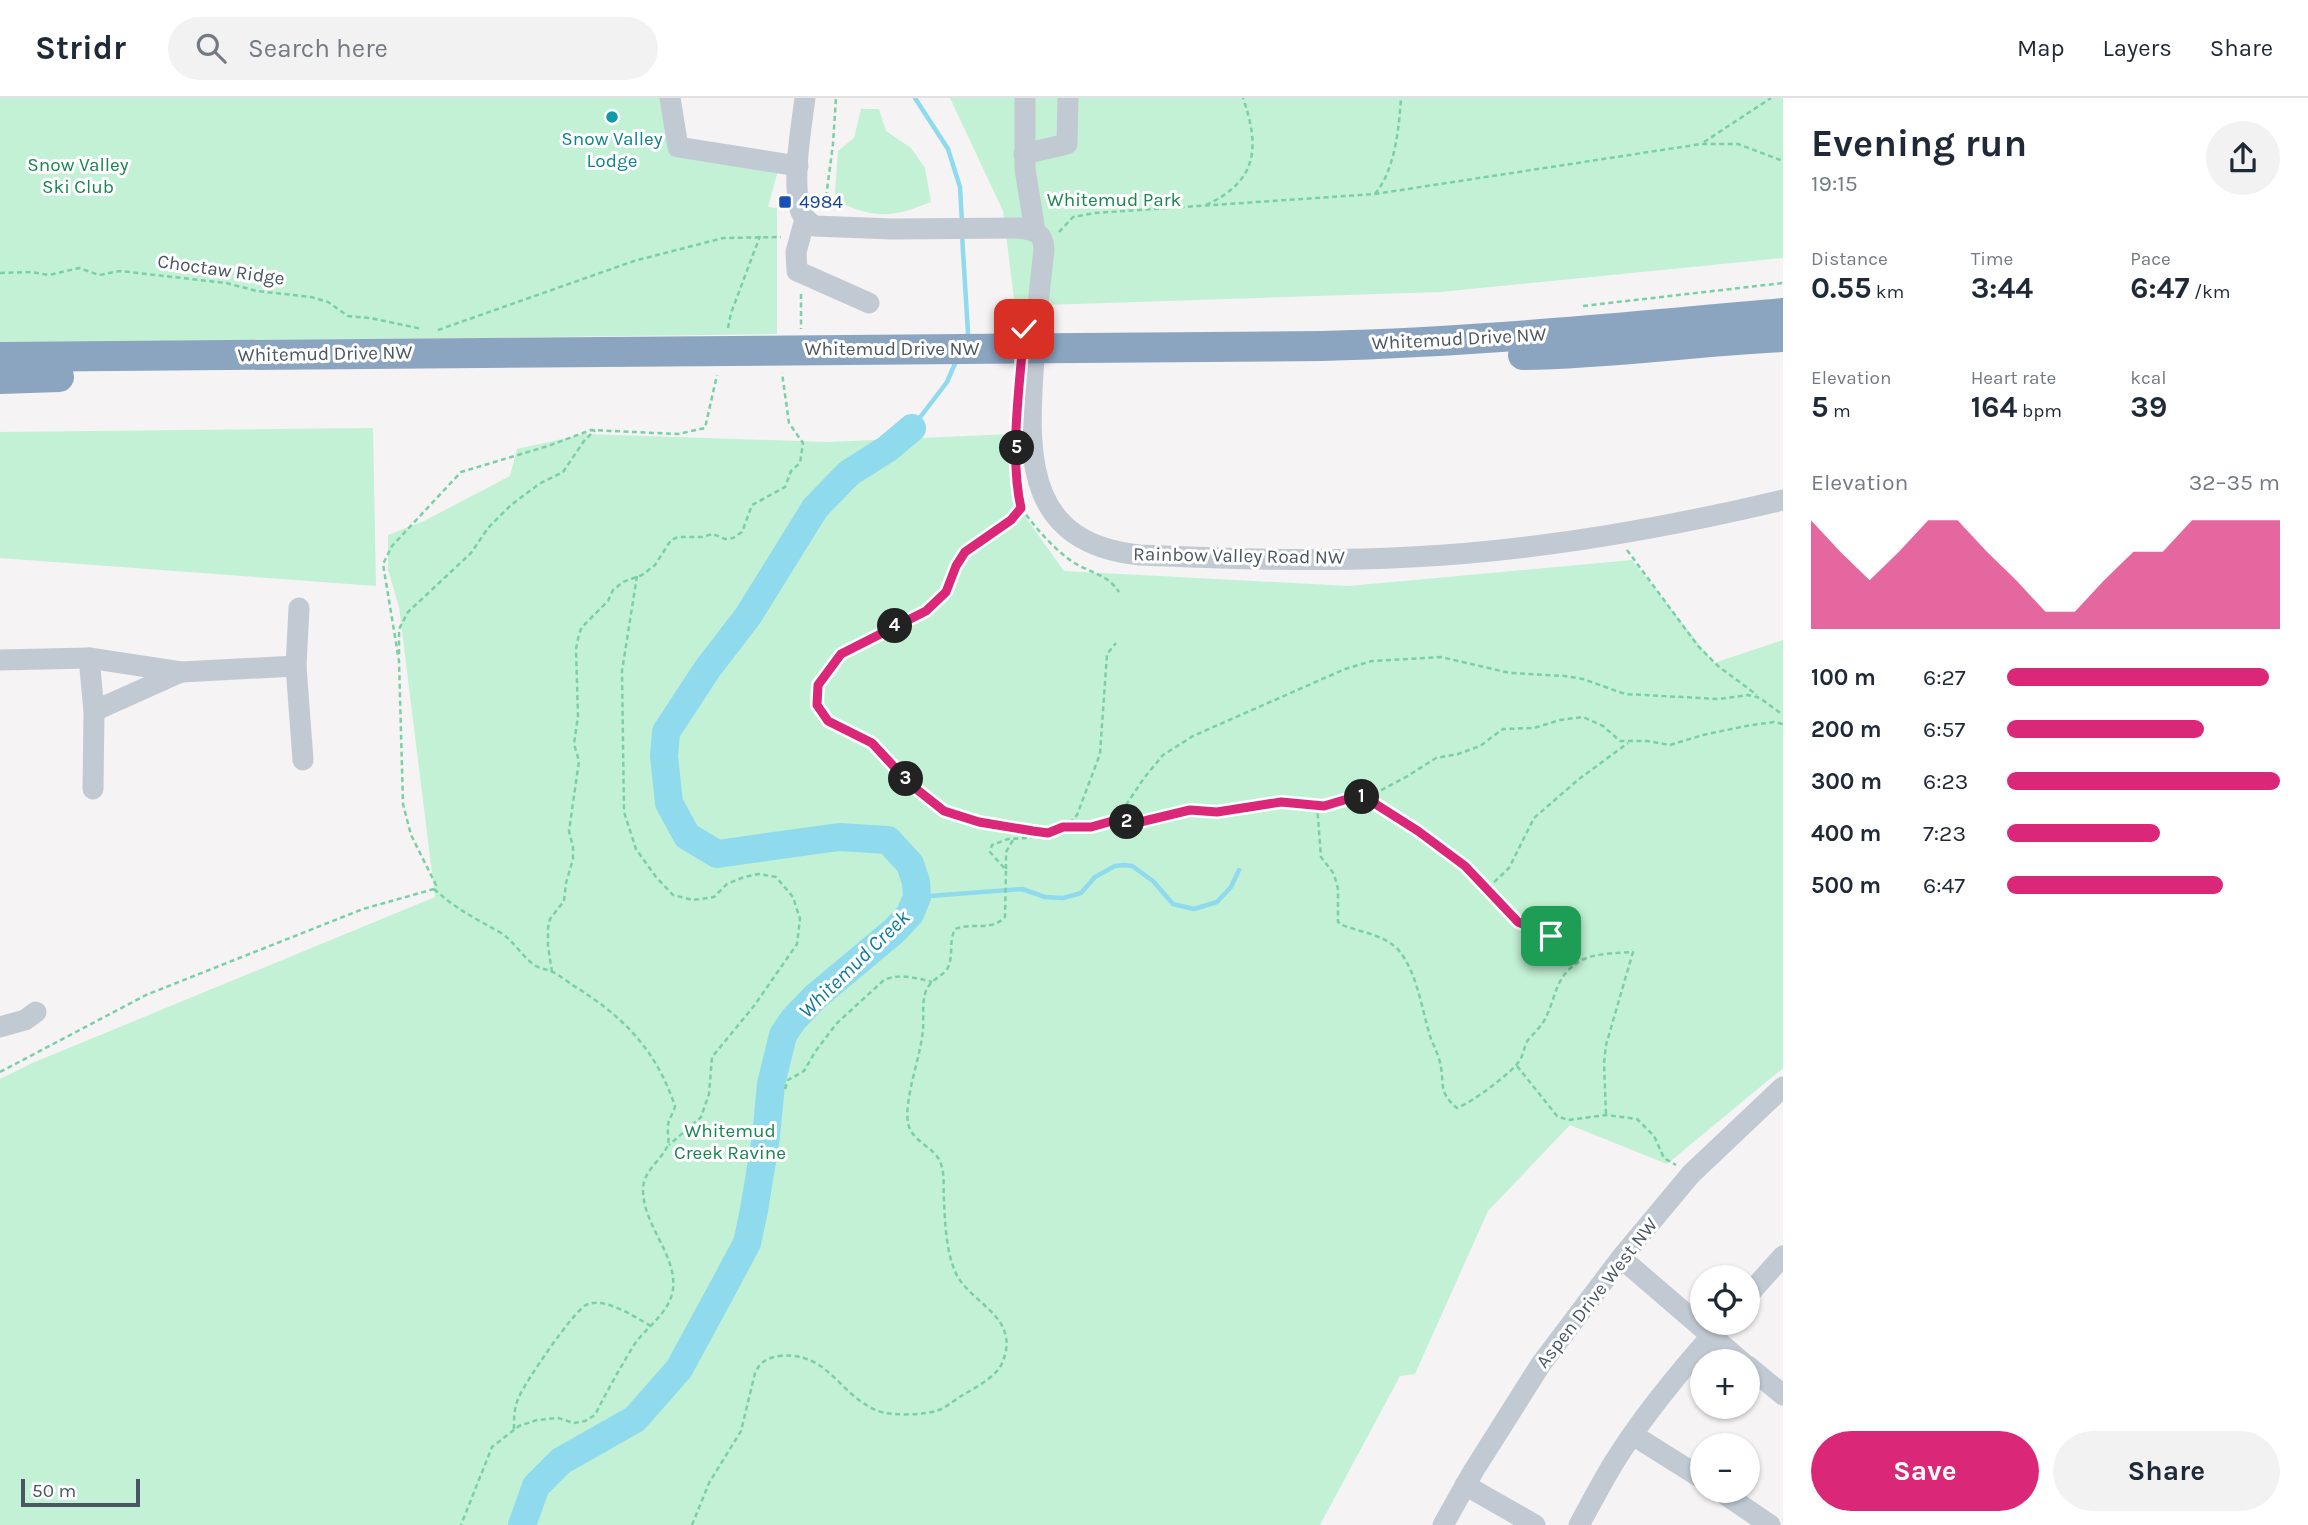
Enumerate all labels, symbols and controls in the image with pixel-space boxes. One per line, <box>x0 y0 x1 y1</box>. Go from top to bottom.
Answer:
search box <box>168 17 658 80</box>
text: Stridr <box>35 29 126 67</box>
icon: search <box>192 29 230 67</box>
text: Search here <box>248 33 388 64</box>
text: Map <box>2017 34 2065 62</box>
text: Layers <box>2103 34 2172 62</box>
text: Share <box>2210 34 2273 62</box>
marker: Snow Valley Lodge <box>604 109 620 125</box>
text: Evening run <box>1811 121 2027 166</box>
button: share <box>2206 121 2280 195</box>
place label: Snow Valley Lodge <box>561 128 663 172</box>
park label: Snow Valley Ski Club <box>27 154 129 198</box>
text: 19:15 <box>1811 170 1858 197</box>
park label: Whitemud Park <box>1047 189 1182 211</box>
place label: 4984 <box>799 191 843 213</box>
marker: 4984 <box>777 194 793 210</box>
text: Distance <box>1811 248 1888 270</box>
text: Time <box>1971 248 2013 270</box>
text: Pace <box>2130 248 2171 270</box>
street label: Choctaw Ridge <box>156 250 286 290</box>
text: 0.55 <box>1811 270 1871 306</box>
text: 3:44 <box>1971 270 2033 306</box>
text: 6:47 <box>2130 270 2189 306</box>
text: km <box>1871 281 1904 303</box>
text: /km <box>2189 281 2231 303</box>
pin <box>994 299 1054 359</box>
icon: check <box>1005 310 1043 348</box>
street label: Whitemud Drive NW <box>1371 323 1547 355</box>
street label: Whitemud Drive NW <box>805 338 979 360</box>
street label: Whitemud Drive NW <box>237 341 413 367</box>
text: Elevation <box>1811 367 1891 389</box>
text: Heart rate <box>1971 367 2056 389</box>
text: kcal <box>2130 367 2167 389</box>
text: 5 <box>1811 389 1828 425</box>
text: 164 <box>1971 389 2017 425</box>
text: 39 <box>2130 389 2167 425</box>
text: m <box>1828 400 1851 422</box>
text: bpm <box>2017 400 2062 422</box>
pin: 5 <box>1000 430 1034 466</box>
text: 5 <box>1011 436 1022 458</box>
text: Elevation <box>1811 469 1908 496</box>
text: 32–35 m <box>2189 469 2280 496</box>
street label: Rainbow Valley Road NW <box>1133 543 1345 569</box>
pin: 4 <box>878 608 912 644</box>
text: 4 <box>889 614 900 636</box>
text: 100 m <box>1811 664 1876 691</box>
text: 6:27 <box>1923 664 1966 691</box>
text: 200 m <box>1811 716 1882 743</box>
text: 6:57 <box>1923 716 1965 743</box>
pin: 3 <box>888 762 923 796</box>
text: 3 <box>900 767 911 789</box>
text: 300 m <box>1811 768 1882 795</box>
text: 6:23 <box>1923 768 1968 795</box>
pin: 1 <box>1344 780 1380 814</box>
text: 1 <box>1358 785 1365 807</box>
pin: 2 <box>1110 804 1144 840</box>
text: 2 <box>1121 810 1132 832</box>
text: 400 m <box>1811 820 1881 847</box>
text: 7:23 <box>1923 820 1966 847</box>
text: 500 m <box>1811 872 1881 899</box>
text: 6:47 <box>1923 872 1965 899</box>
water label: Whitemud Creek <box>794 905 915 1023</box>
pin <box>1521 906 1581 966</box>
icon: arrive <box>1532 917 1570 955</box>
park label: Whitemud Creek Ravine <box>674 1120 786 1164</box>
street label: Aspen Drive West NW <box>1532 1214 1662 1372</box>
map controls <box>1690 1265 1760 1503</box>
button: locate <box>1690 1265 1760 1335</box>
button: + <box>1690 1349 1760 1419</box>
button: Save <box>1811 1431 2039 1511</box>
button: Share <box>2053 1431 2280 1511</box>
button: − <box>1690 1433 1760 1503</box>
scale bar <box>21 1476 140 1508</box>
text: 50 m <box>32 1480 76 1502</box>

